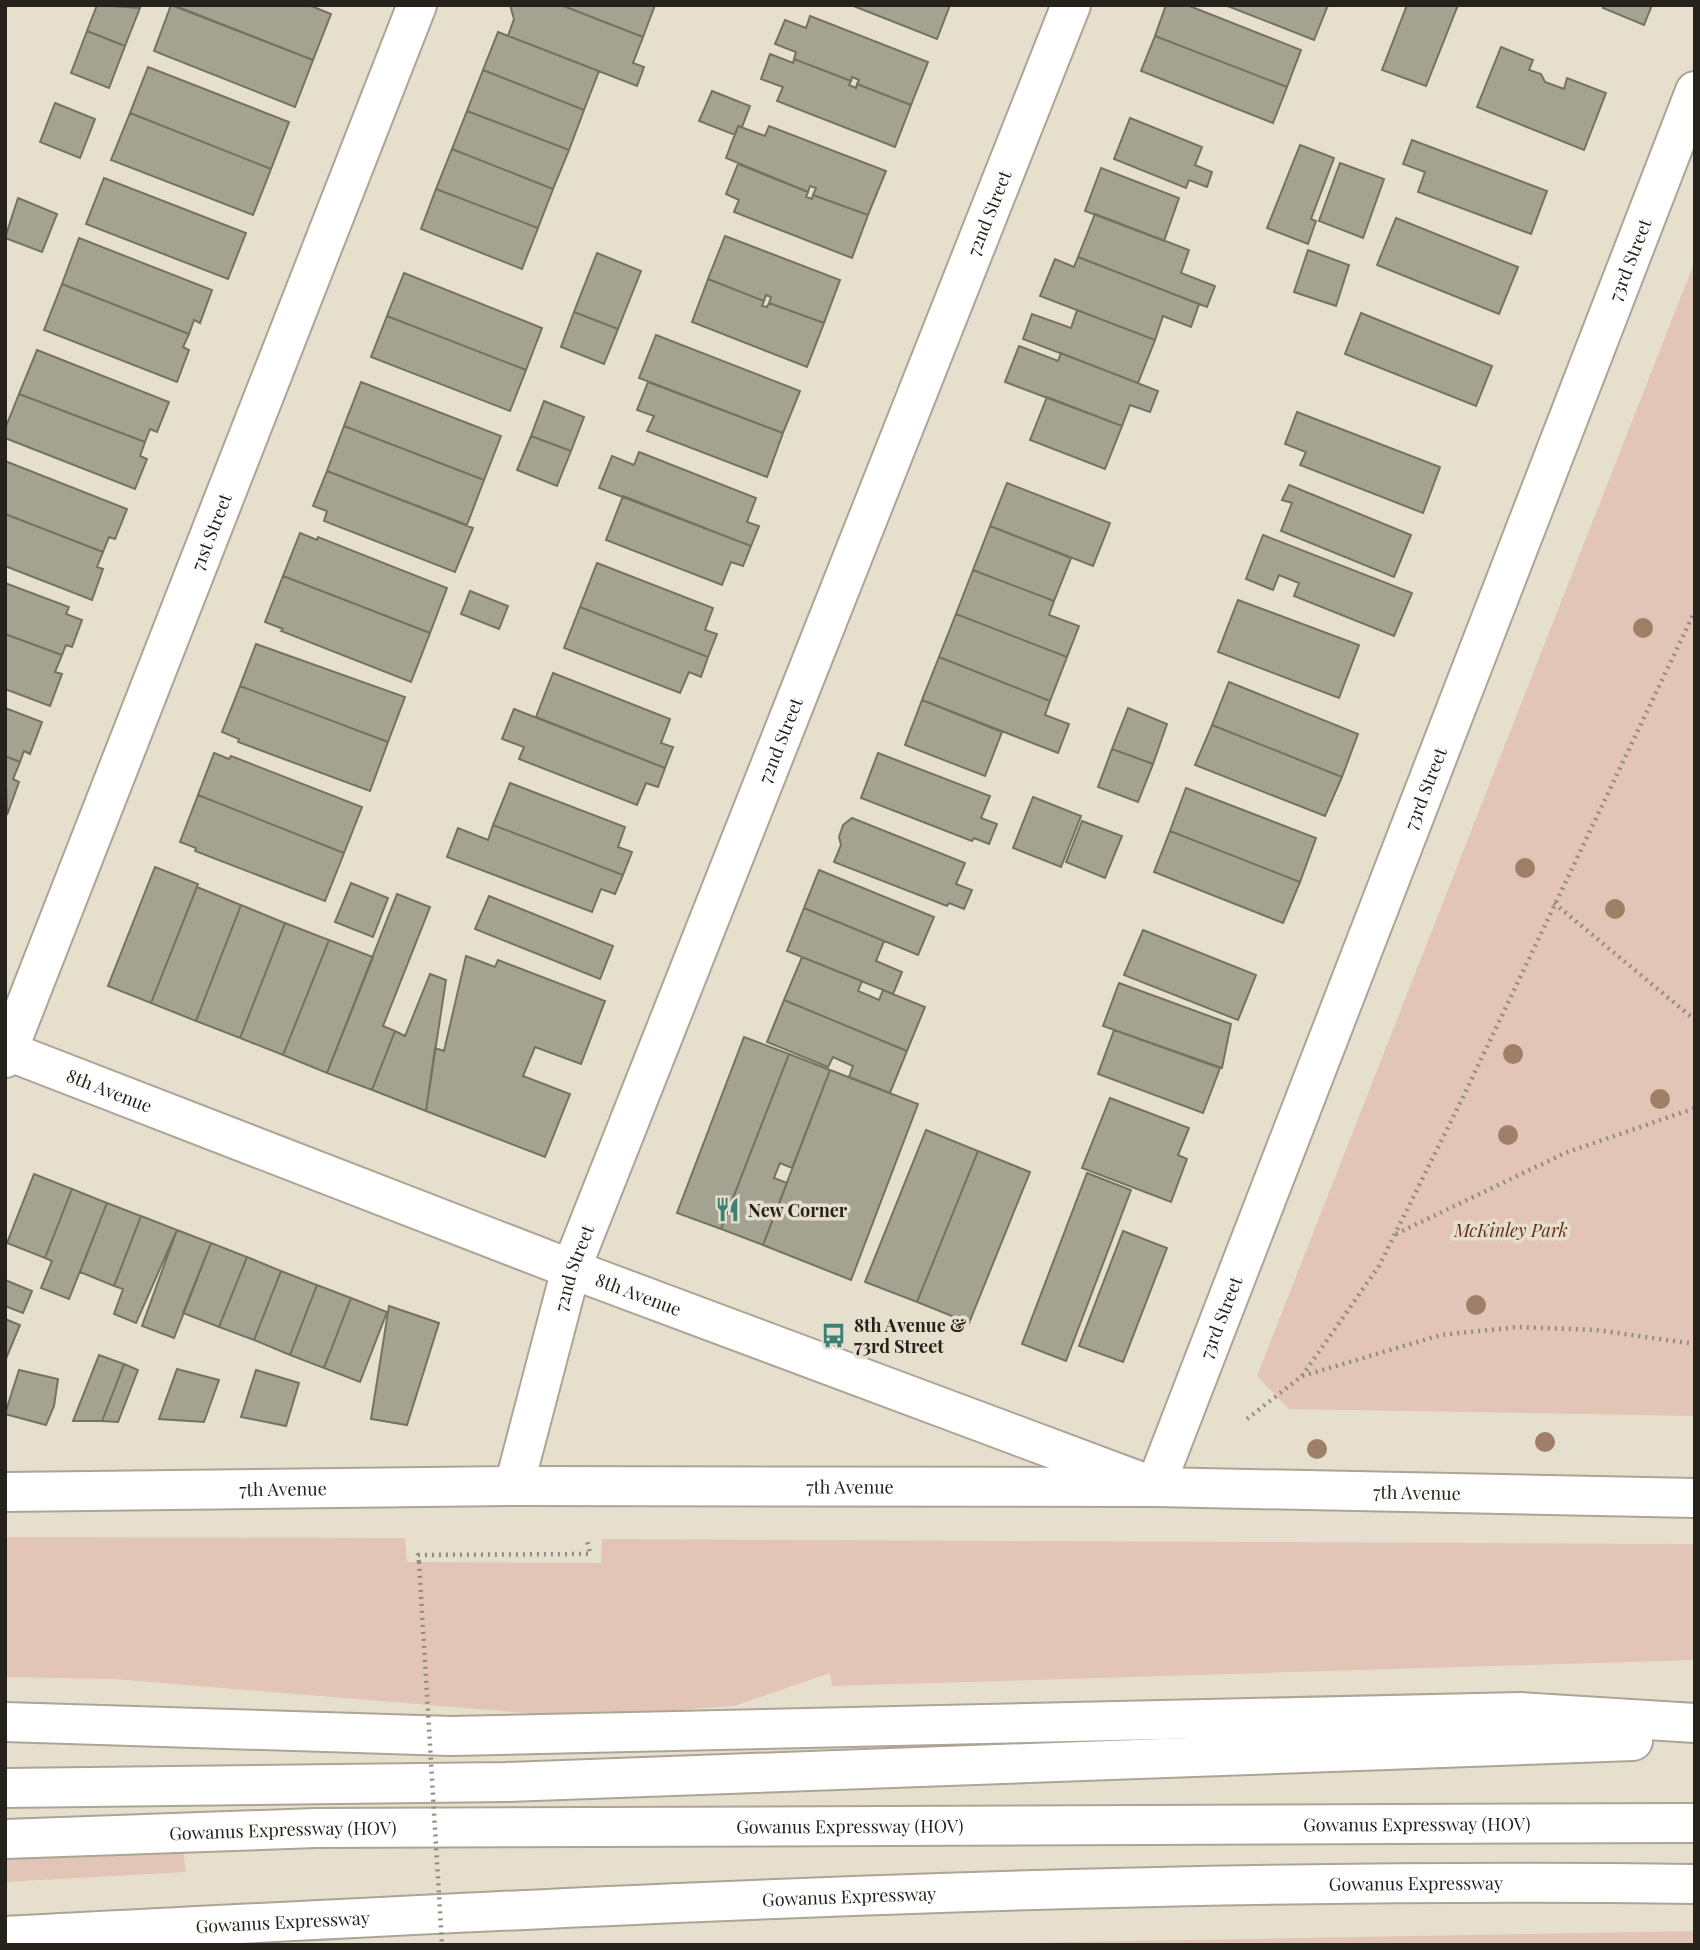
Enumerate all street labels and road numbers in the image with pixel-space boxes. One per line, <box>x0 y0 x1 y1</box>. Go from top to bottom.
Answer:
street label: 72nd Street <box>961 166 1017 259</box>
street label: 73rd Street <box>1603 215 1657 304</box>
street label: 71st Street <box>185 489 237 574</box>
street label: 72nd Street <box>752 693 808 786</box>
street label: 73rd Street <box>1398 743 1452 833</box>
street label: 8th Avenue <box>63 1063 156 1118</box>
street label: 72nd Street <box>548 1221 600 1314</box>
street label: 8th Avenue <box>592 1267 685 1321</box>
street label: 73rd Street <box>1194 1272 1248 1362</box>
street label: 7th Avenue <box>806 1474 894 1499</box>
street label: 7th Avenue <box>239 1476 327 1501</box>
street label: 7th Avenue <box>1373 1479 1461 1505</box>
street label: Gowanus Expressway (HOV) <box>1303 1812 1531 1836</box>
street label: Gowanus Expressway (HOV) <box>736 1814 964 1838</box>
street label: Gowanus Expressway (HOV) <box>169 1816 397 1845</box>
street label: Gowanus Expressway <box>1329 1871 1503 1896</box>
street label: Gowanus Expressway <box>762 1881 937 1911</box>
street label: Gowanus Expressway <box>195 1905 370 1938</box>

